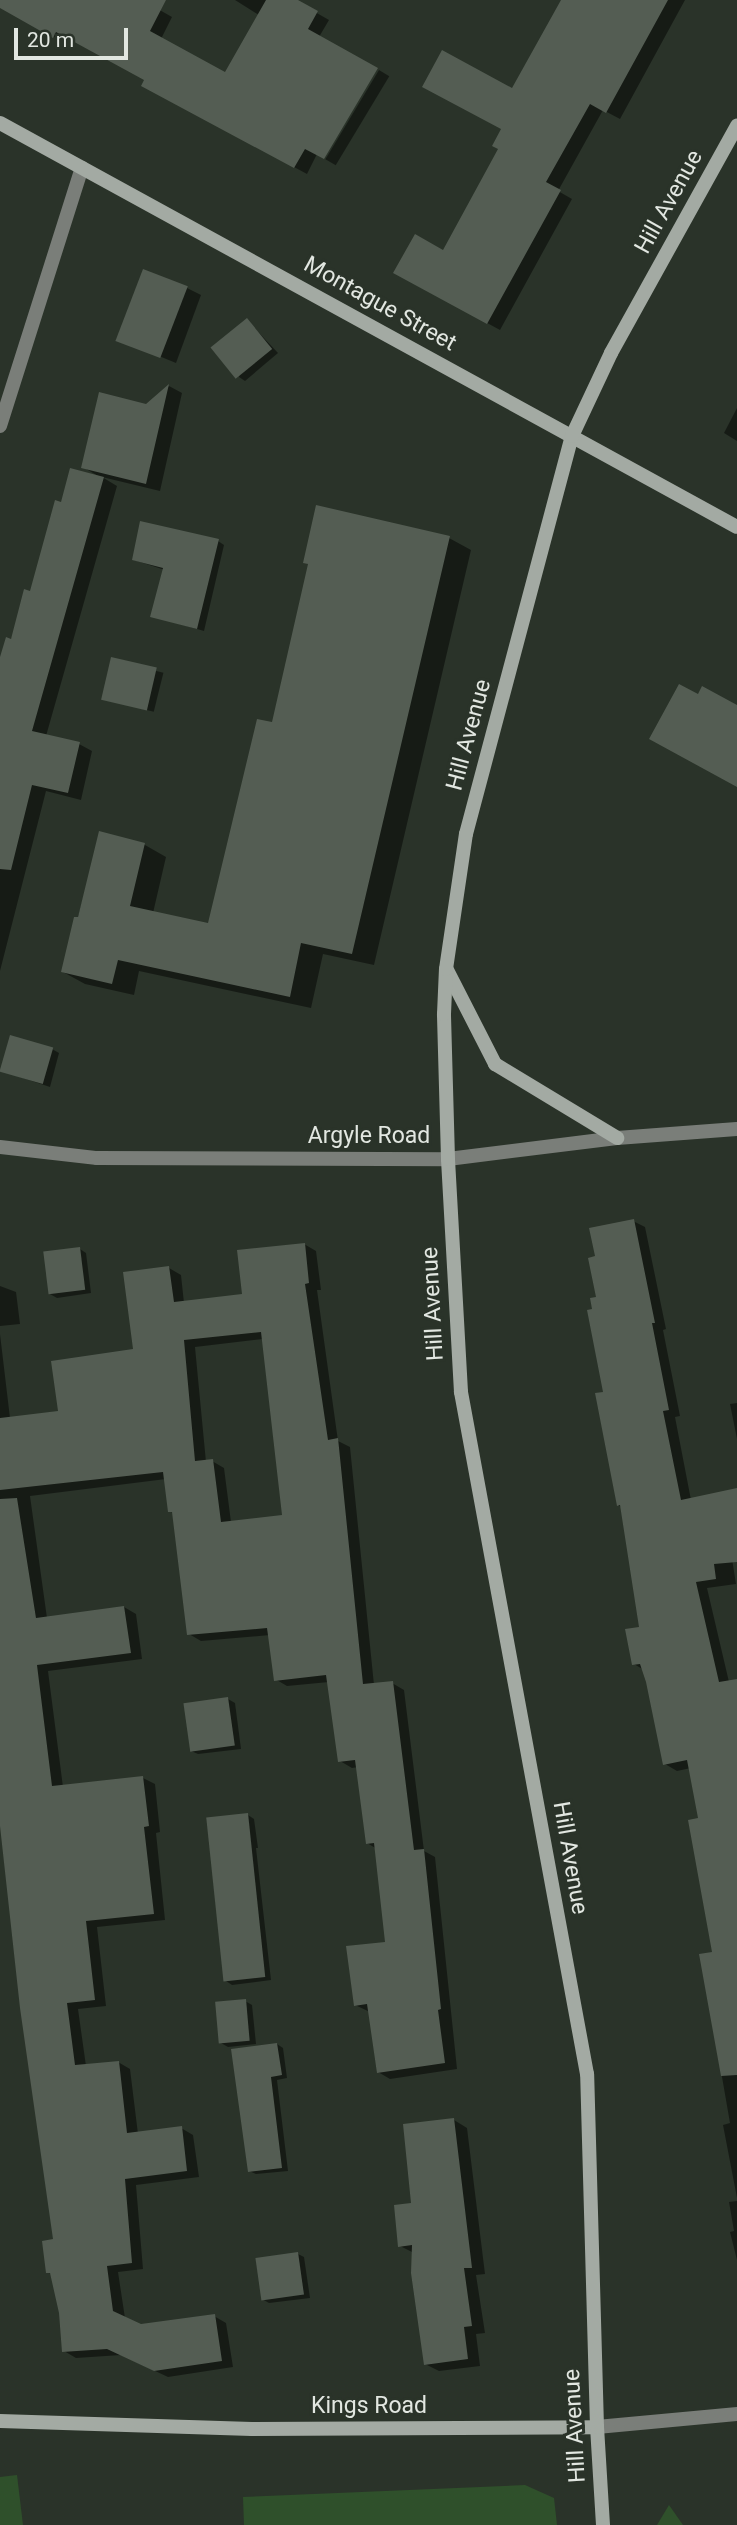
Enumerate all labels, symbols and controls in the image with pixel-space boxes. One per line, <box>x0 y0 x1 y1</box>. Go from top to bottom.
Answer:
scale bar <box>18 14 131 58</box>
text: 20 m <box>27 28 74 52</box>
street label: Hill Avenue <box>629 145 709 259</box>
street label: Montague Street <box>299 251 461 357</box>
street label: Hill Avenue <box>441 676 497 794</box>
street label: Argyle Road <box>308 1122 430 1150</box>
street label: Hill Avenue <box>416 1246 450 1362</box>
street label: Hill Avenue <box>547 1799 593 1917</box>
street label: Hill Avenue <box>558 2368 592 2484</box>
street label: Kings Road <box>311 2392 427 2420</box>

